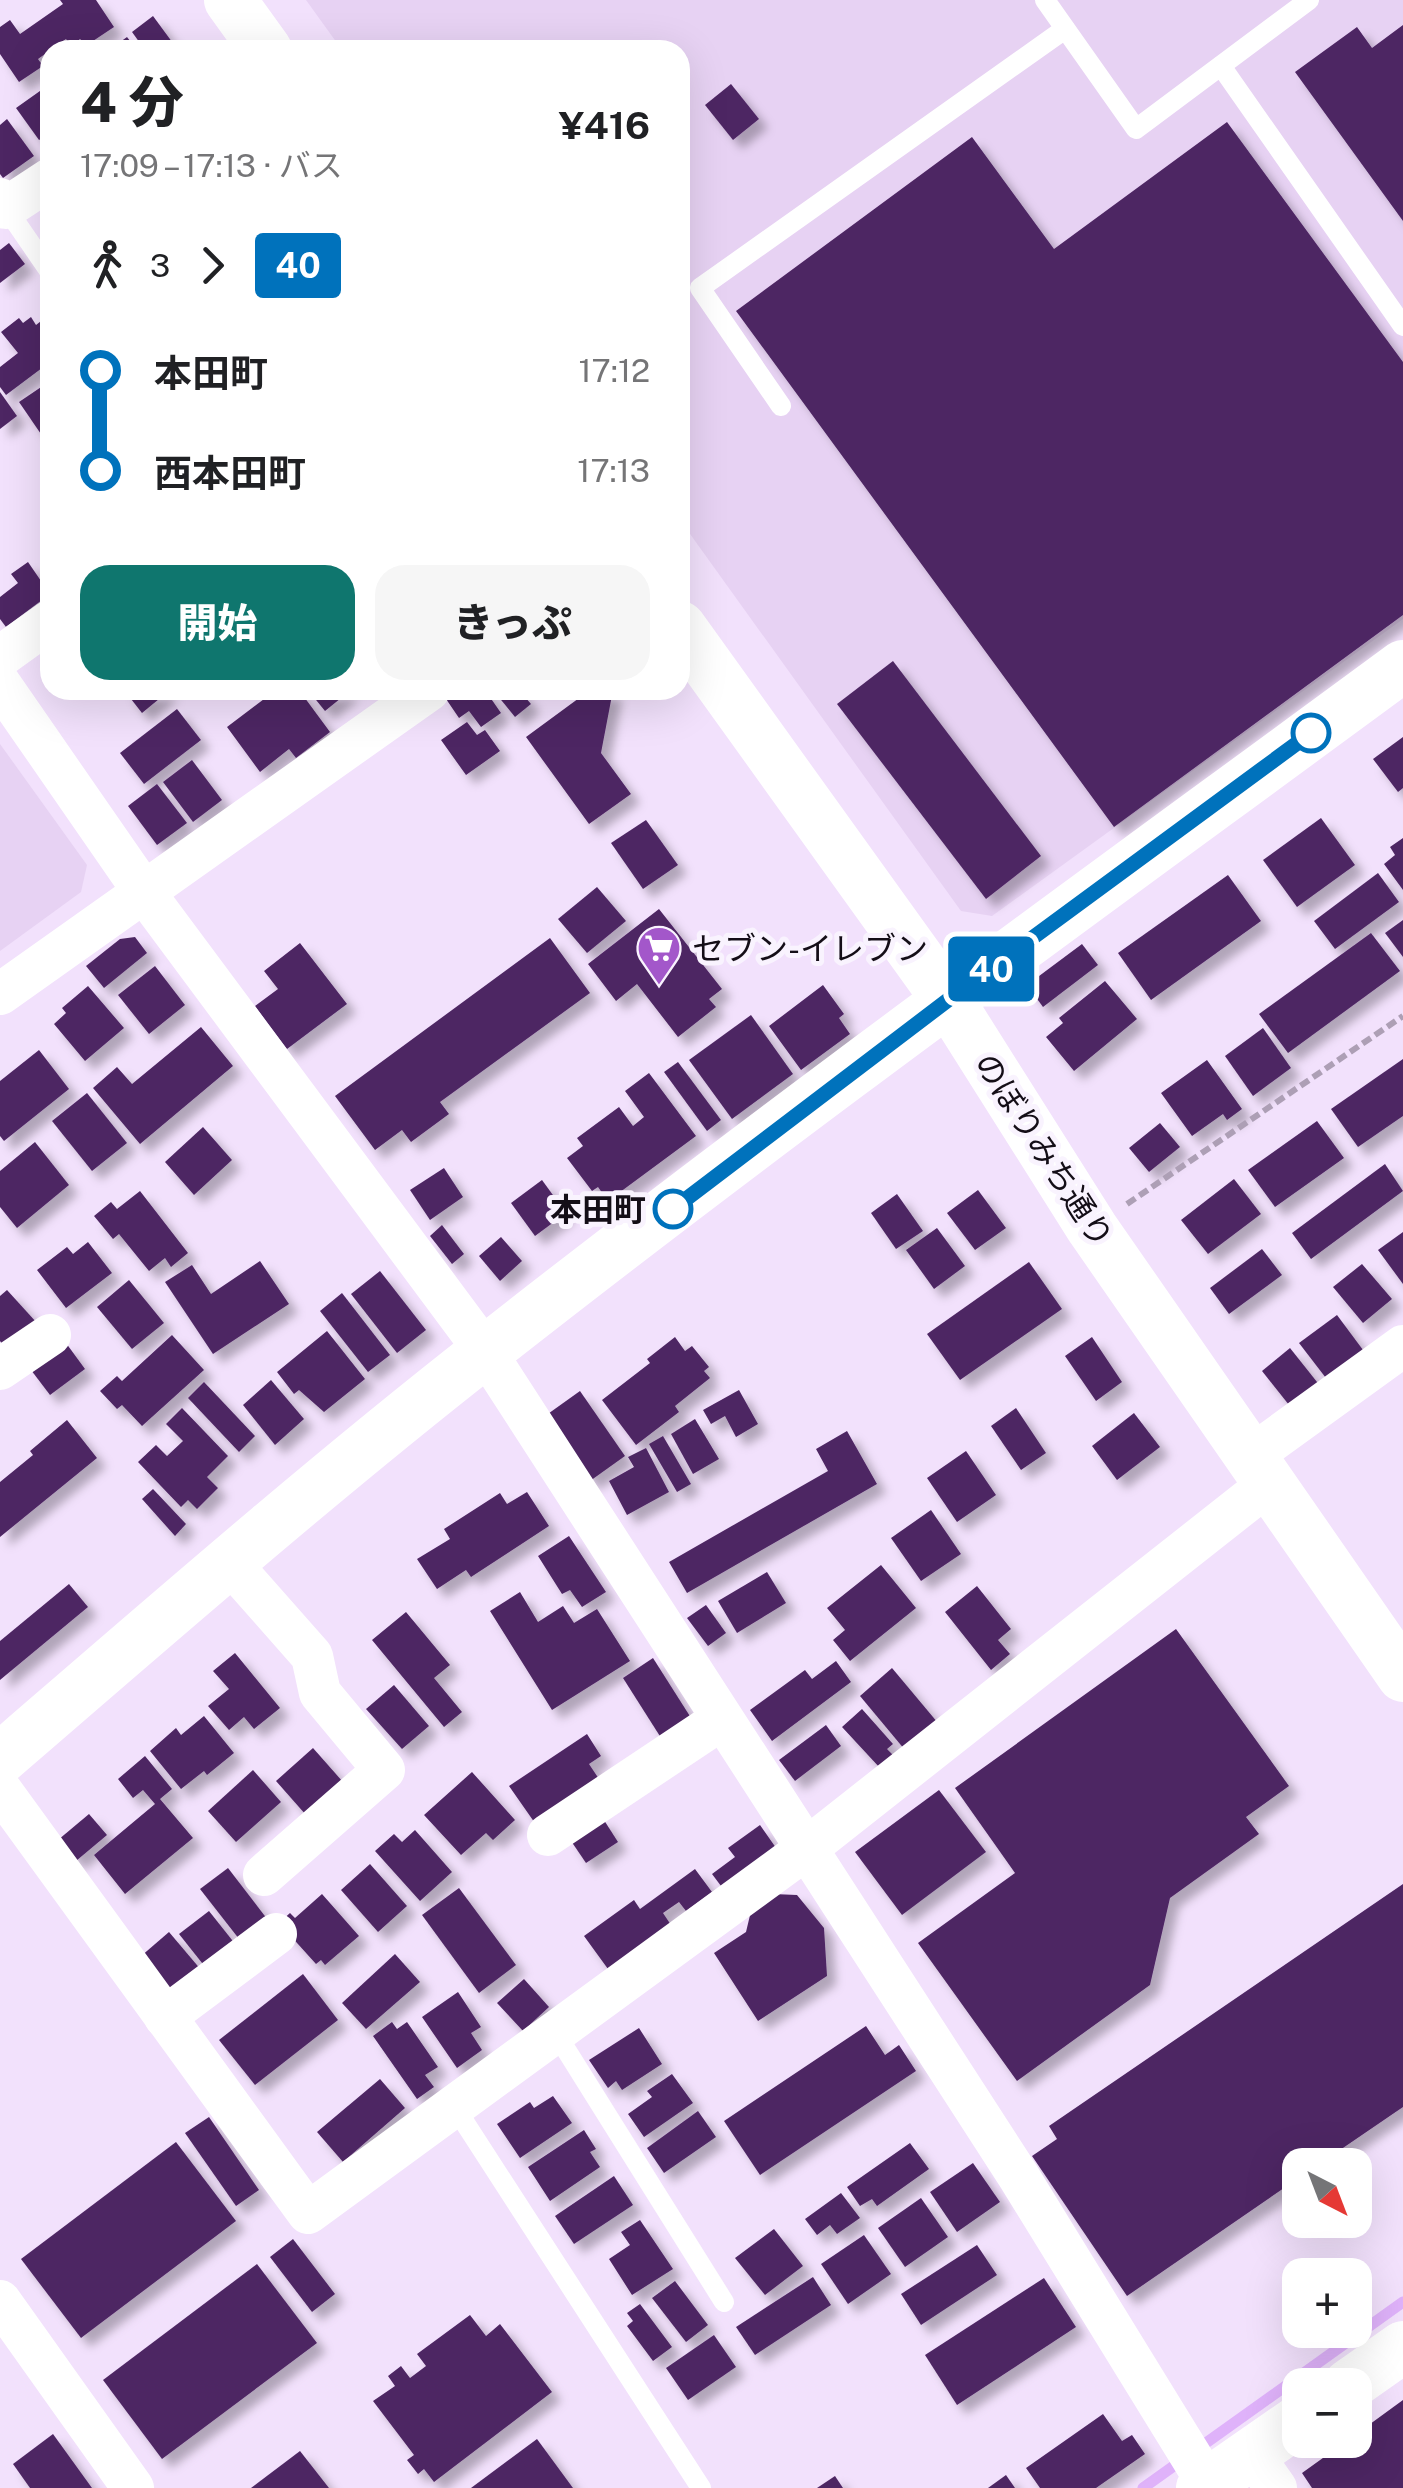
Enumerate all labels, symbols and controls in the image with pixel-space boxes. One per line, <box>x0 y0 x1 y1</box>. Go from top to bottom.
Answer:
text: 4 分 <box>80 70 184 134</box>
text: ¥416 <box>559 103 650 148</box>
text: 17:09 – 17:13 · バス <box>80 147 343 184</box>
icon: walk <box>80 238 135 293</box>
icon: forward <box>185 238 240 293</box>
text: 40 <box>275 245 321 286</box>
text: 3 <box>150 247 170 284</box>
text: 本田町 <box>154 351 268 396</box>
text: 17:12 <box>578 352 650 389</box>
text: 西本田町 <box>154 451 306 496</box>
text: 17:13 <box>577 452 650 489</box>
button: 開始 <box>80 565 355 680</box>
button: きっぷ <box>375 565 650 680</box>
unlabelled marker <box>1292 714 1330 752</box>
supermarket icon: セブン-イレブン <box>636 925 682 986</box>
place label: セブン-イレブン <box>692 930 928 967</box>
line badge: 40 <box>946 936 1036 1002</box>
text: 40 <box>968 949 1014 990</box>
street label: のぼりみち通り <box>967 1046 1121 1254</box>
marker: 本田町 <box>654 1190 692 1228</box>
place label: 本田町 <box>550 1191 646 1228</box>
north arrow <box>1282 2148 1372 2238</box>
map controls <box>1282 2148 1372 2458</box>
button: + <box>1282 2258 1372 2348</box>
button: − <box>1282 2368 1372 2458</box>

